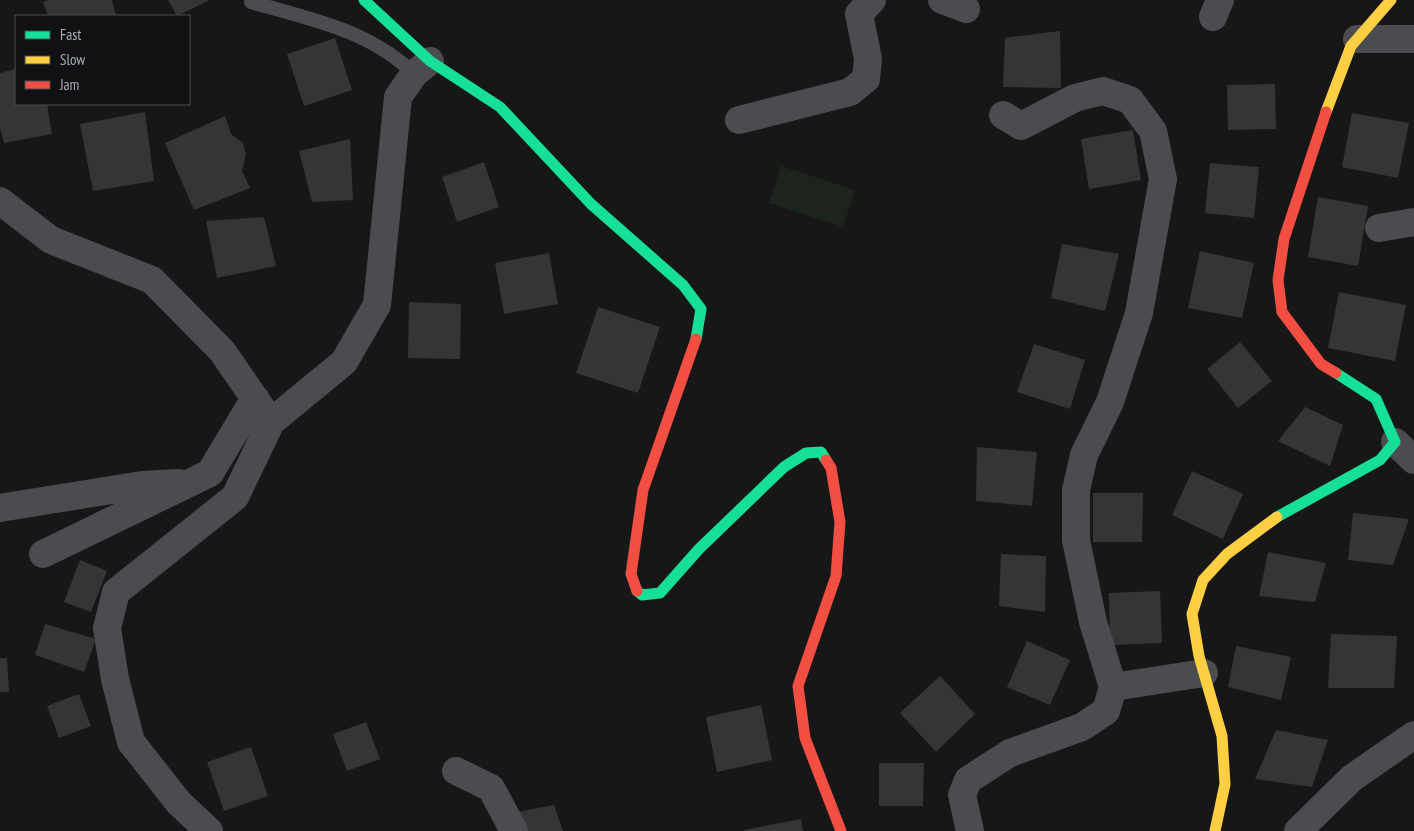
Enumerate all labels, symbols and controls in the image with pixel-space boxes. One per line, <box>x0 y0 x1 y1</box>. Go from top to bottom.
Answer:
legend <box>15 15 190 105</box>
text: Fast <box>60 25 81 44</box>
text: Slow <box>60 50 85 69</box>
text: Jam <box>59 75 79 94</box>

